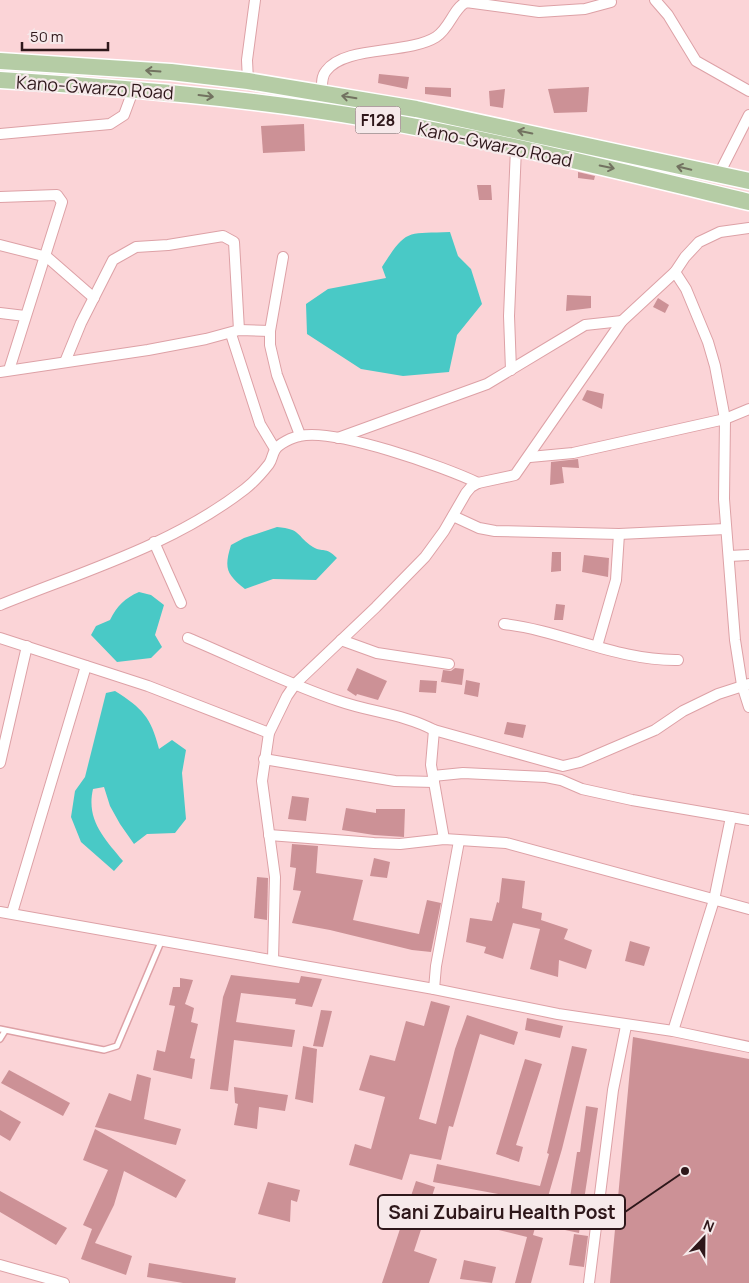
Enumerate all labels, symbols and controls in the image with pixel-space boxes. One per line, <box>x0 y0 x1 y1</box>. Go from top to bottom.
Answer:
scale bar <box>22 20 109 52</box>
text: 50 m <box>30 26 64 47</box>
one-way arrow <box>146 66 162 76</box>
street label: Kano-Gwarzo Road <box>16 70 174 104</box>
one-way arrow <box>197 91 213 101</box>
one-way arrow <box>341 92 357 102</box>
road number: F128 <box>356 106 400 134</box>
street label: Kano-Gwarzo Road <box>415 116 575 172</box>
one-way arrow <box>518 127 534 137</box>
one-way arrow <box>598 163 614 173</box>
one-way arrow <box>677 163 693 172</box>
callout: Sani Zubairu Health Post <box>378 1195 625 1229</box>
text: Sani Zubairu Health Post <box>388 1199 616 1225</box>
north arrow <box>679 1213 729 1263</box>
text: N <box>701 1215 717 1236</box>

